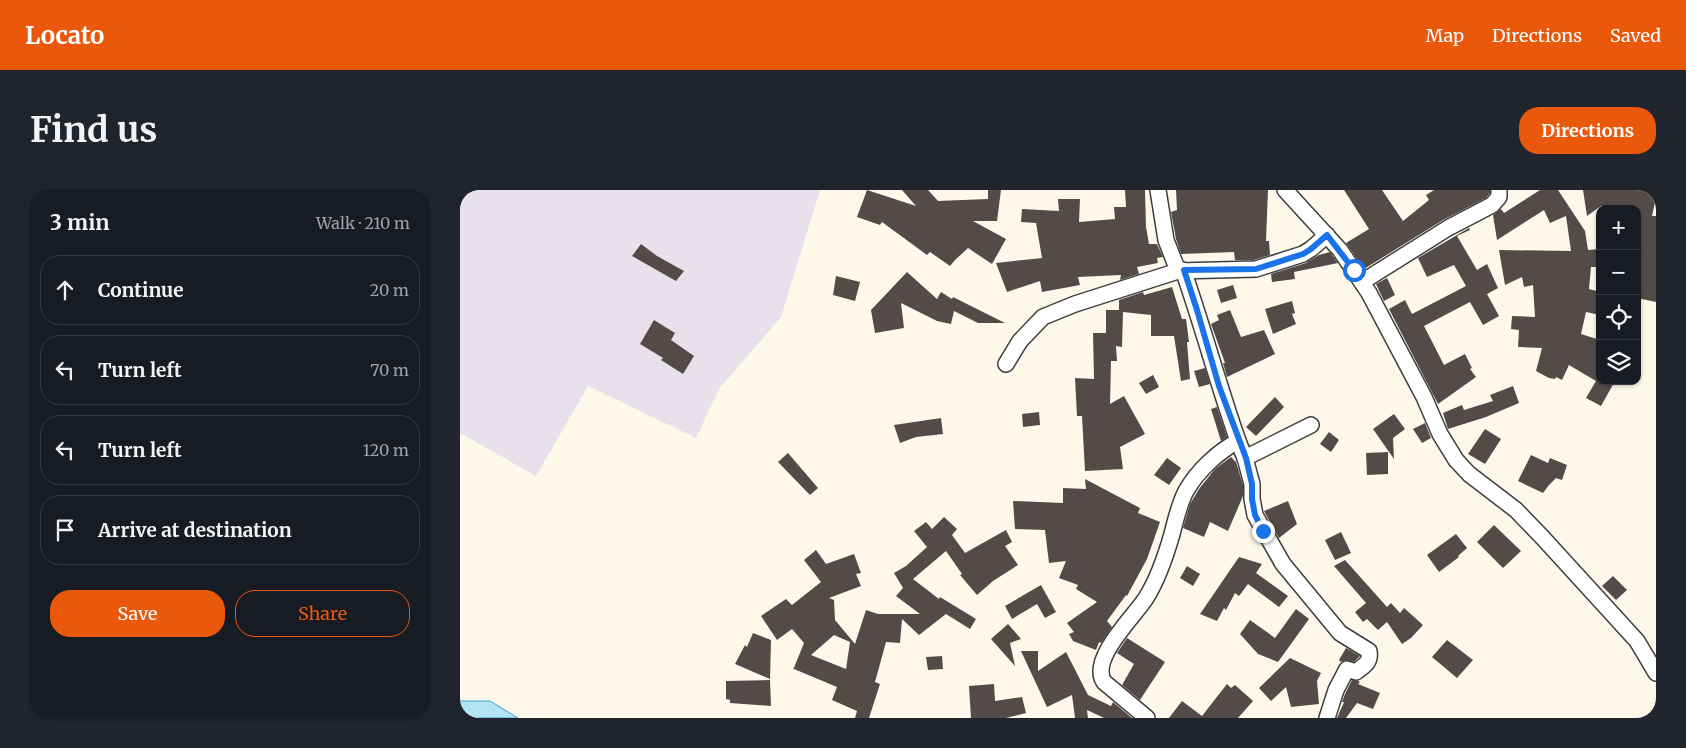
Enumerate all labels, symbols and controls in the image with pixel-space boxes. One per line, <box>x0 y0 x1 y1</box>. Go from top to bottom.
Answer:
text: Locato <box>25 20 104 51</box>
text: Map <box>1426 24 1464 47</box>
text: Directions <box>1492 24 1582 47</box>
text: Saved <box>1610 24 1661 47</box>
button: Directions <box>1519 107 1656 154</box>
text: Find us <box>30 108 157 152</box>
map controls <box>1596 205 1641 385</box>
button: + <box>1596 205 1641 250</box>
text: 3 min <box>50 209 109 236</box>
text: Walk · 210 m <box>316 213 410 233</box>
button: − <box>1596 250 1641 295</box>
route start <box>1343 259 1366 282</box>
icon: ahead <box>51 276 79 304</box>
text: Continue <box>98 278 184 302</box>
text: 20 m <box>370 280 409 300</box>
button: locate <box>1596 295 1641 340</box>
button: layers <box>1596 340 1641 385</box>
icon: left <box>51 356 79 384</box>
text: Turn left <box>98 358 182 382</box>
text: 70 m <box>370 360 409 380</box>
icon: left <box>51 436 79 464</box>
text: Turn left <box>98 438 182 462</box>
text: 120 m <box>363 440 409 460</box>
icon: arrive <box>51 516 79 544</box>
text: Arrive at destination <box>98 518 292 542</box>
route end <box>1252 520 1275 543</box>
button: Save <box>50 590 225 637</box>
button: Share <box>235 590 410 637</box>

